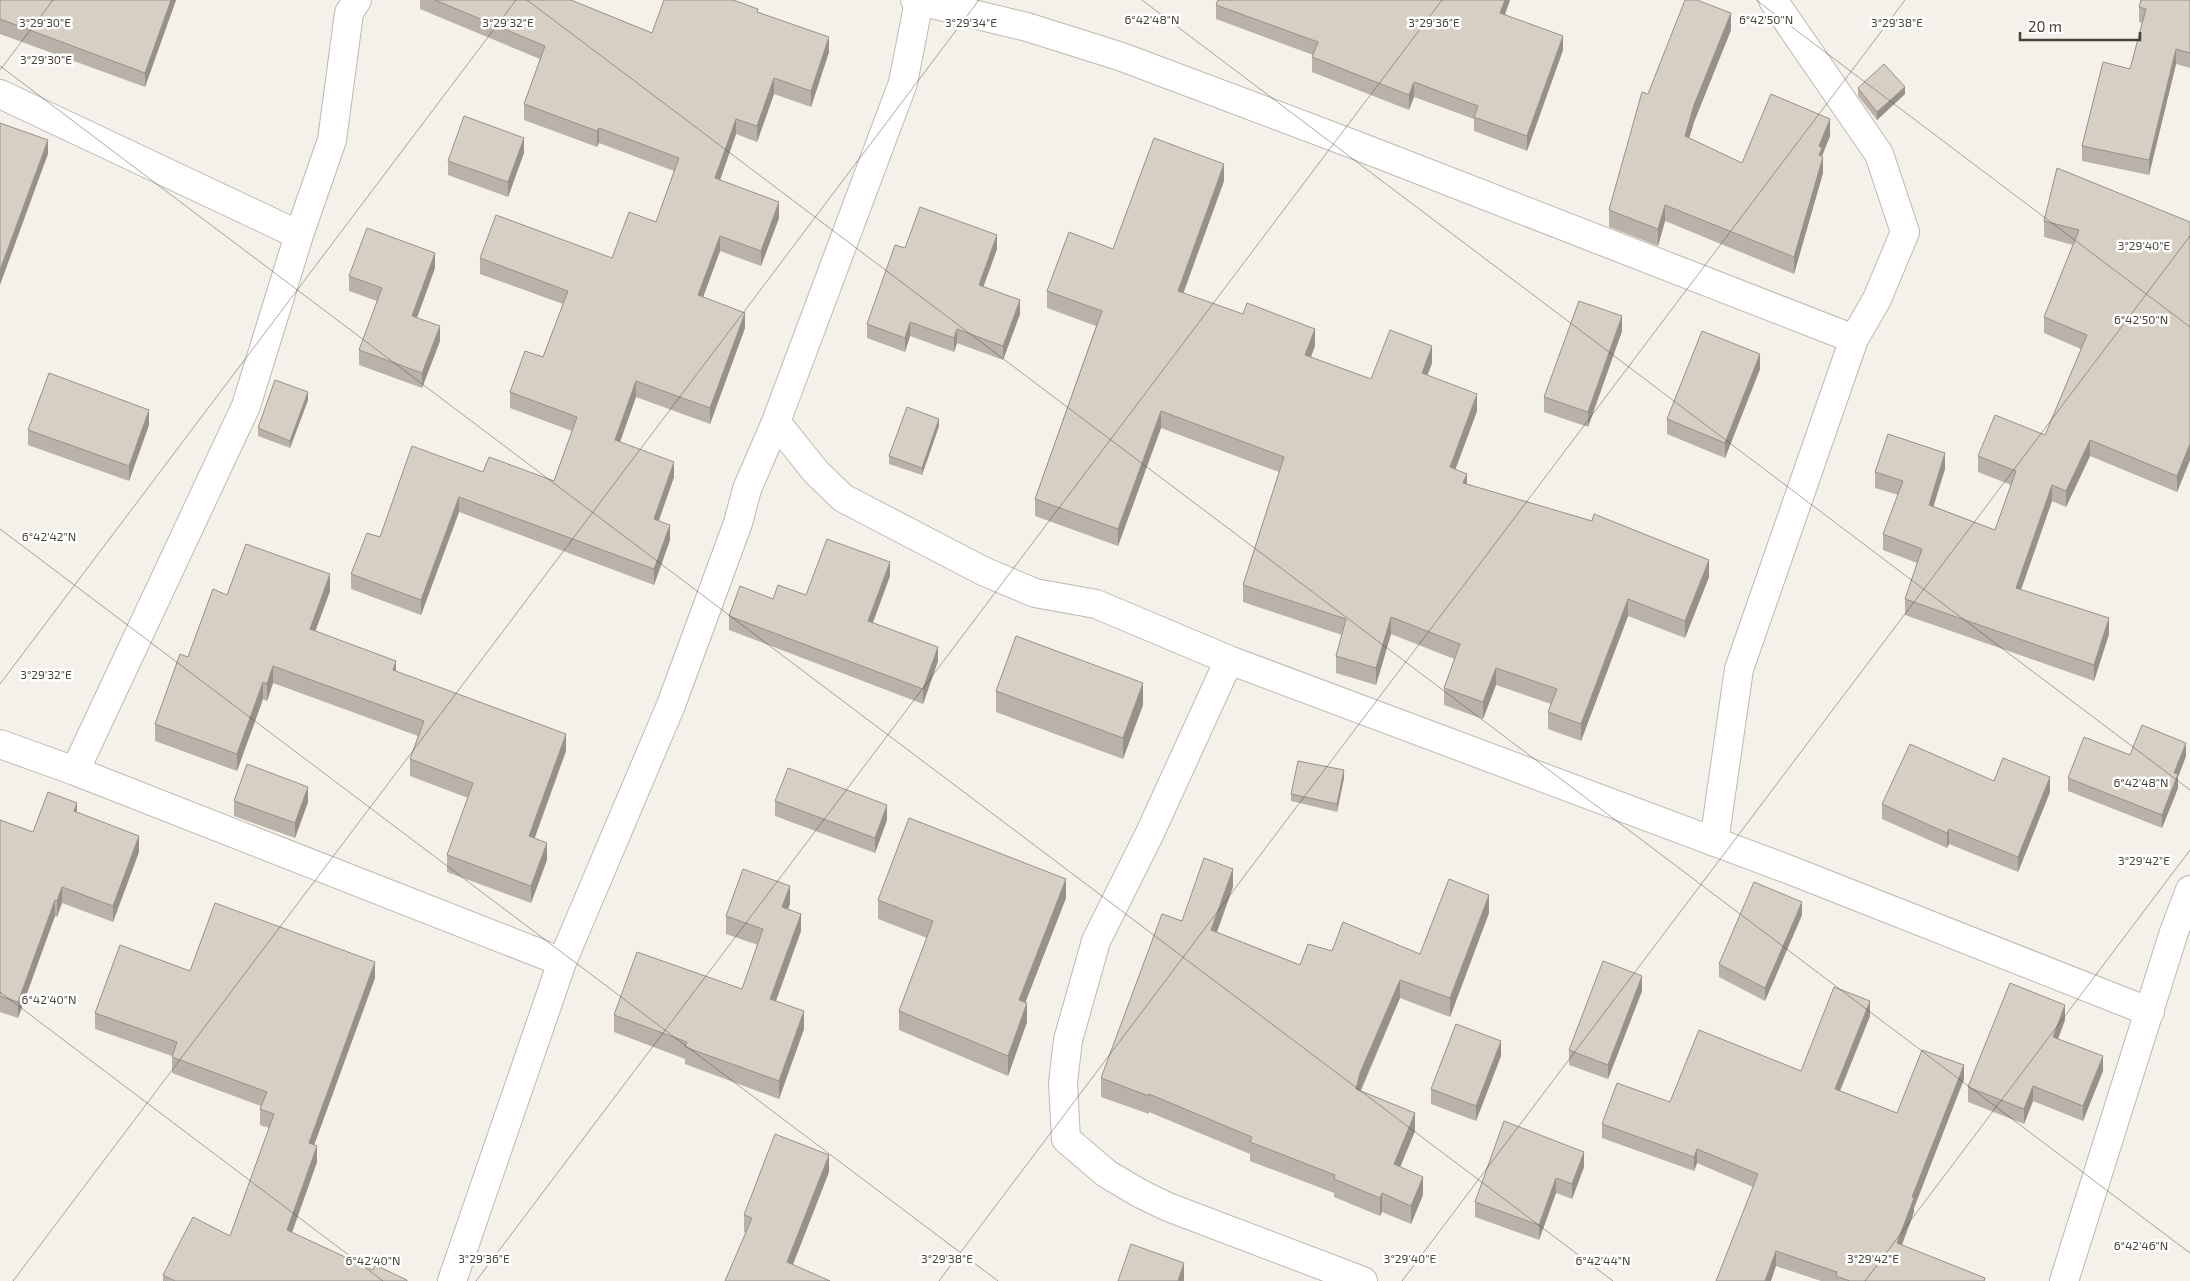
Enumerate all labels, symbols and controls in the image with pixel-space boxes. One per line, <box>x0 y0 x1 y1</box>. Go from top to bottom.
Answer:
scale bar <box>2020 10 2140 42</box>
text: 6°42'48"N <box>1125 12 1179 26</box>
text: 6°42'50"N <box>1739 12 1793 26</box>
text: 3°29'30"E <box>19 15 71 29</box>
text: 3°29'32"E <box>482 15 534 29</box>
text: 3°29'34"E <box>945 15 997 29</box>
text: 3°29'36"E <box>1408 15 1460 29</box>
text: 3°29'38"E <box>1871 15 1923 29</box>
text: 20 m <box>2028 17 2062 35</box>
text: 3°29'30"E <box>20 52 72 66</box>
text: 3°29'40"E <box>2118 238 2171 252</box>
text: 6°42'50"N <box>2114 312 2168 326</box>
text: 6°42'42"N <box>22 529 76 543</box>
text: 3°29'32"E <box>20 667 72 681</box>
text: 6°42'48"N <box>2114 775 2168 789</box>
text: 3°29'42"E <box>2118 853 2170 867</box>
text: 6°42'40"N <box>22 992 76 1006</box>
text: 6°42'46"N <box>2114 1238 2168 1252</box>
text: 3°29'36"E <box>458 1251 510 1265</box>
text: 3°29'38"E <box>921 1251 973 1265</box>
text: 3°29'40"E <box>1384 1251 1437 1265</box>
text: 3°29'42"E <box>1847 1251 1899 1265</box>
text: 6°42'40"N <box>346 1253 400 1267</box>
text: 6°42'44"N <box>1575 1253 1631 1267</box>

